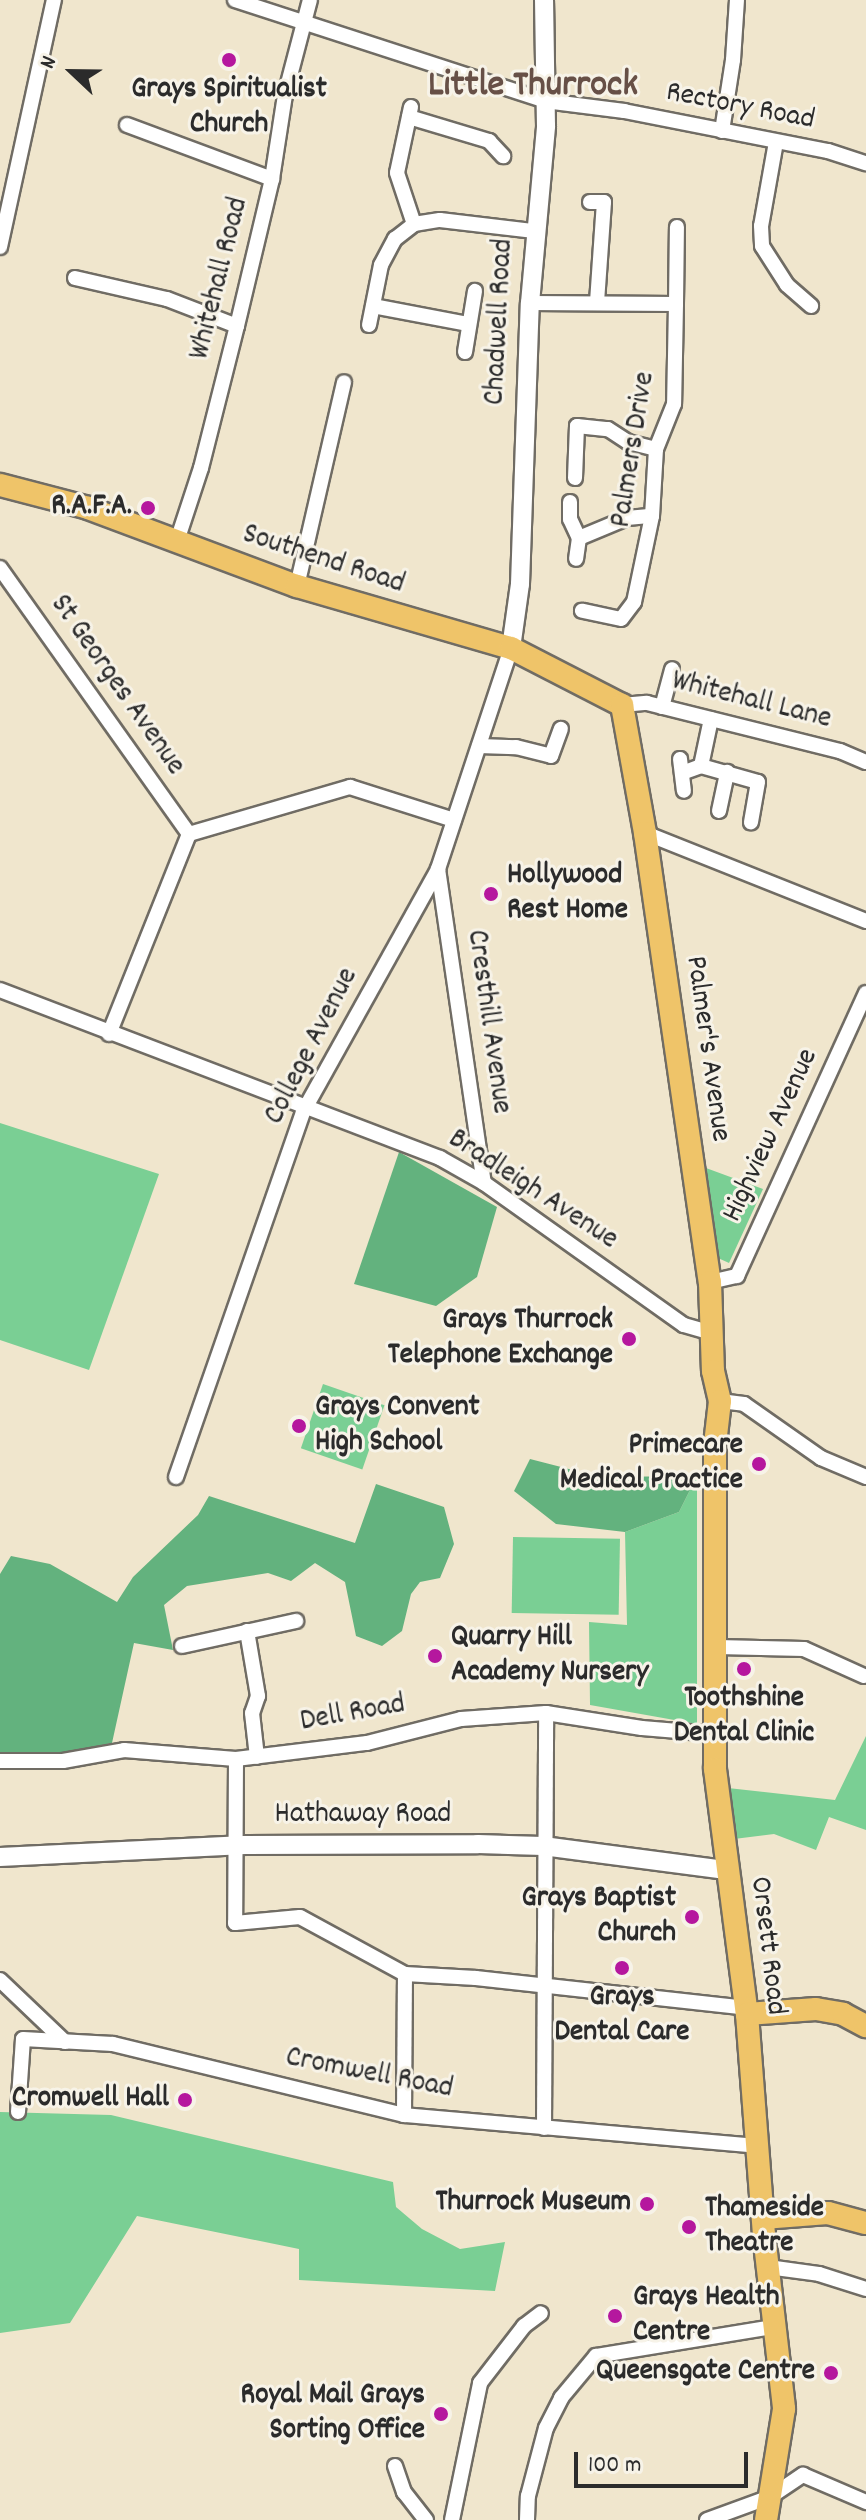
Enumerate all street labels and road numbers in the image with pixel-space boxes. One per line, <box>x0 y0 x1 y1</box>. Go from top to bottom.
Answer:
street label: Rectory Road <box>663 76 817 140</box>
street label: Whitehall Road <box>183 194 259 364</box>
street label: Chadwell Road <box>479 238 523 406</box>
street label: Palmers Drive <box>605 370 665 530</box>
street label: Southend Road <box>237 518 409 604</box>
street label: St Georges Avenue <box>40 589 192 783</box>
street label: Whitehall Lane <box>668 665 834 739</box>
street label: Cresthill Avenue <box>456 928 518 1116</box>
street label: Palmer's Avenue <box>675 954 737 1144</box>
street label: College Avenue <box>258 963 368 1131</box>
street label: Highview Avenue <box>716 1044 828 1228</box>
street label: Bradleigh Avenue <box>440 1123 624 1259</box>
street label: Dell Road <box>298 1688 408 1742</box>
street label: Hathaway Road <box>275 1798 451 1834</box>
street label: Orsett Road <box>740 1875 792 2017</box>
street label: Cromwell Road <box>282 2041 456 2109</box>

